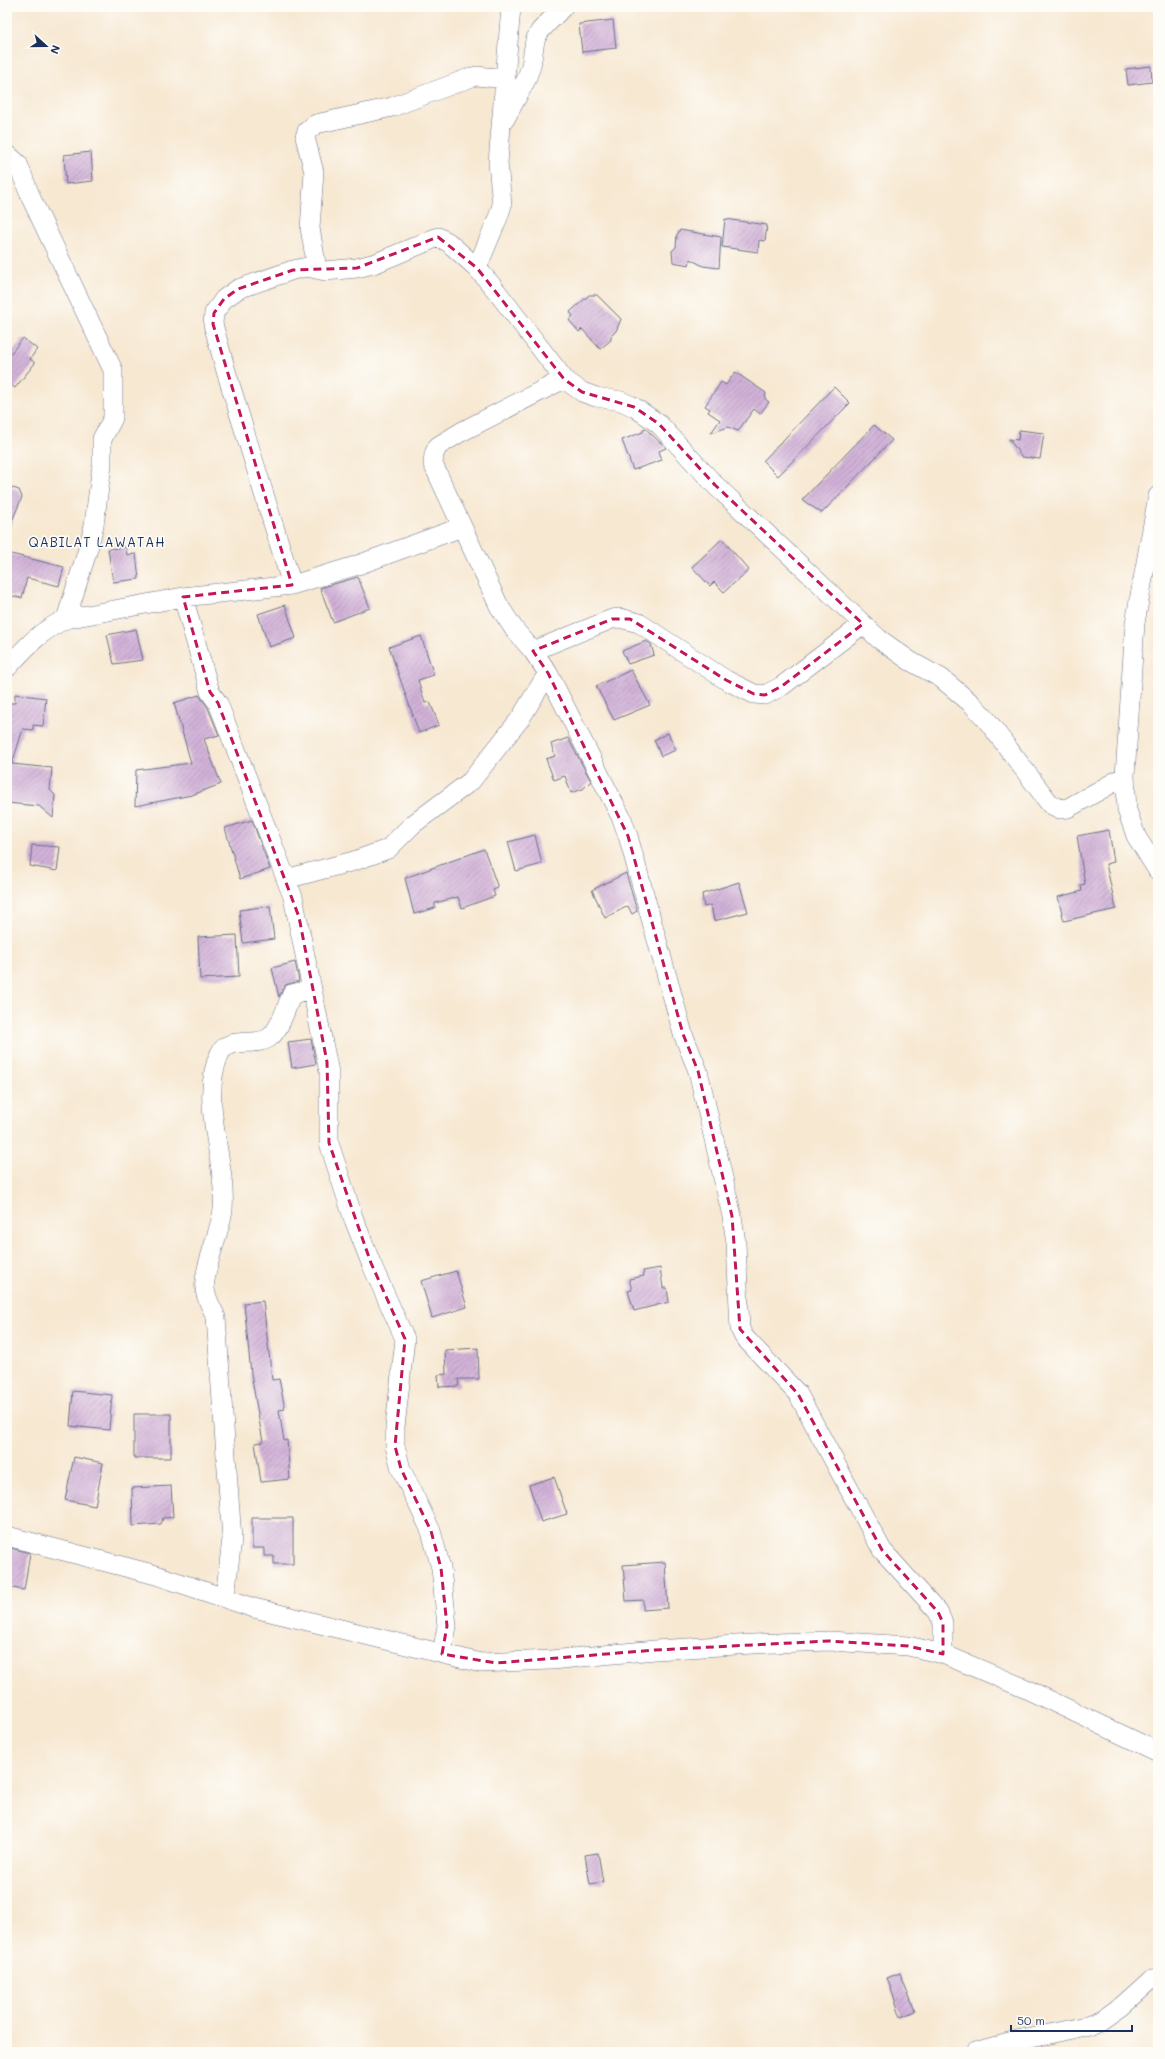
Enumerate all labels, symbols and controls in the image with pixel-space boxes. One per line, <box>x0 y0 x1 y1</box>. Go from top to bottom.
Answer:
north arrow <box>26 26 66 66</box>
text: N <box>47 43 64 56</box>
district label: QABILAT LAWATAH <box>29 533 165 550</box>
scale bar <box>1011 2007 1132 2033</box>
text: 50 m <box>1017 2012 1045 2028</box>

